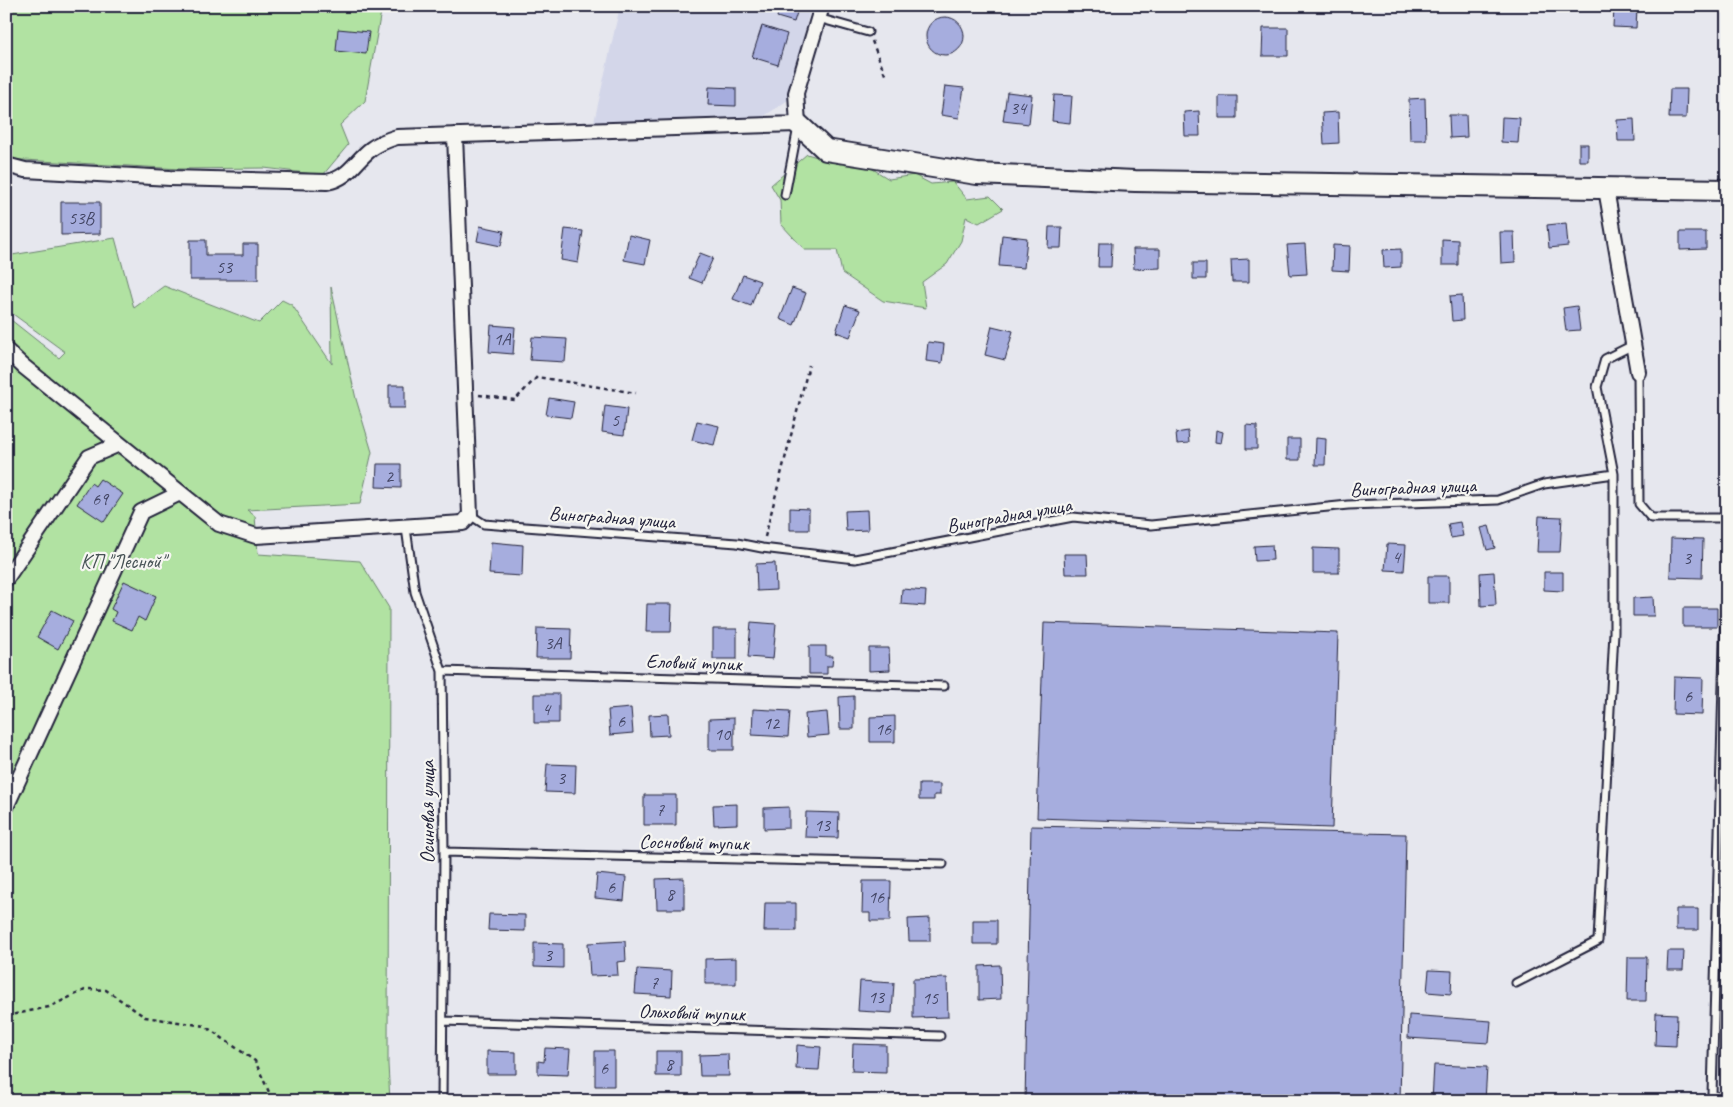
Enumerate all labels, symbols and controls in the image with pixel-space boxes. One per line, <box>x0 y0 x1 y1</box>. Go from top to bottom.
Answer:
house number: 34 <box>1010 97 1028 119</box>
house number: 53В <box>68 207 95 229</box>
house number: 53 <box>216 256 234 278</box>
house number: 1А <box>493 328 512 350</box>
house number: 5 <box>611 409 620 431</box>
house number: 2 <box>385 465 395 487</box>
street label: Виноградная улица <box>1350 473 1478 502</box>
house number: 69 <box>92 488 110 510</box>
street label: Виноградная улица <box>945 492 1075 539</box>
street label: Виноградная улица <box>548 501 678 535</box>
house number: 4 <box>1392 546 1402 568</box>
house number: 3 <box>1683 547 1693 569</box>
park label: КП "Лесной" <box>80 549 170 574</box>
house number: 3А <box>544 632 563 654</box>
street label: Еловый тупик <box>646 648 744 677</box>
house number: 6 <box>1684 685 1693 707</box>
house number: 4 <box>542 698 552 720</box>
house number: 6 <box>617 710 626 732</box>
house number: 12 <box>763 712 781 734</box>
house number: 16 <box>875 718 892 740</box>
house number: 10 <box>714 723 732 745</box>
street label: Осиновая улица <box>415 759 440 864</box>
house number: 3 <box>557 767 567 789</box>
house number: 7 <box>656 799 665 821</box>
house number: 13 <box>814 814 832 836</box>
street label: Сосновый тупик <box>639 829 751 856</box>
house number: 6 <box>607 876 616 898</box>
house number: 8 <box>666 883 676 905</box>
house number: 16 <box>868 886 885 908</box>
house number: 3 <box>544 944 554 966</box>
house number: 7 <box>650 972 659 994</box>
house number: 13 <box>868 986 886 1008</box>
house number: 15 <box>922 987 939 1009</box>
street label: Ольховый тупик <box>638 998 747 1027</box>
house number: 8 <box>665 1053 675 1075</box>
house number: 6 <box>600 1057 609 1079</box>

